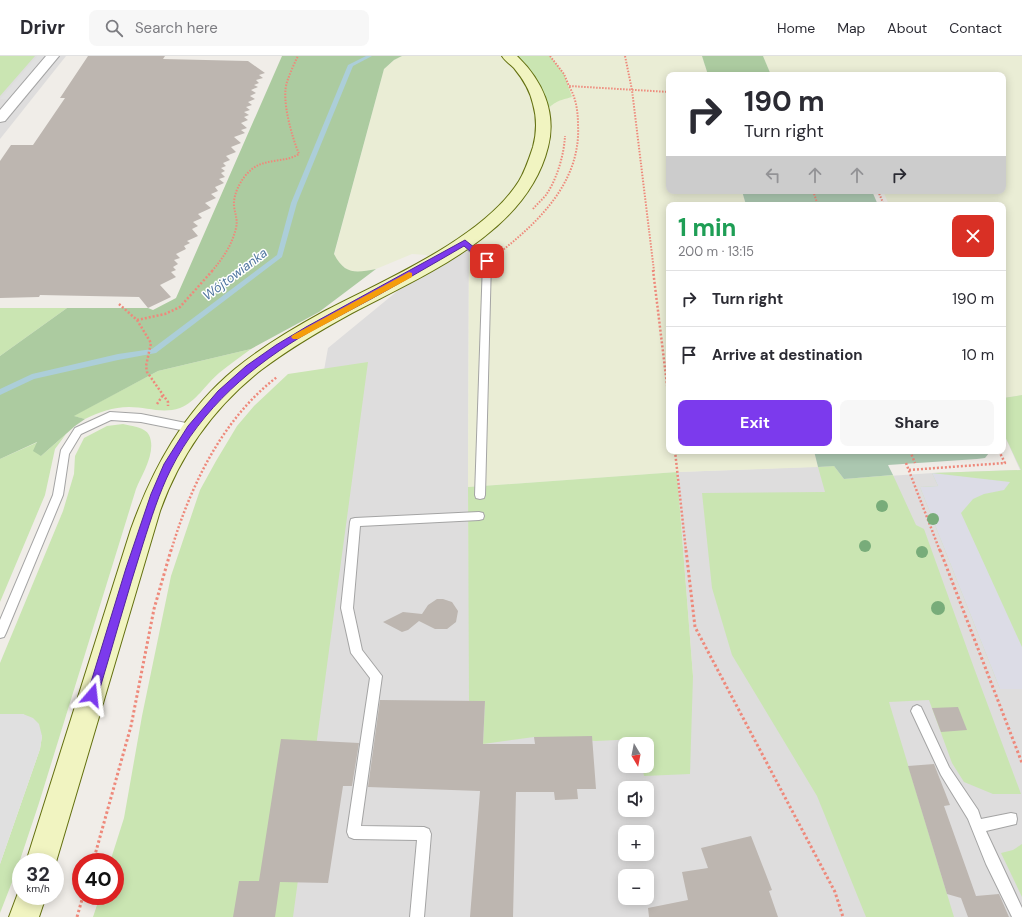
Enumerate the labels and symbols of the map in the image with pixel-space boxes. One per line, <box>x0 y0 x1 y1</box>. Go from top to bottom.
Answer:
water label: Wójtowianka <box>199 244 271 304</box>
pin <box>470 244 504 278</box>
position arrow <box>71 674 113 716</box>
north arrow <box>618 737 654 773</box>
speed limit sign: 40 <box>72 853 124 905</box>

